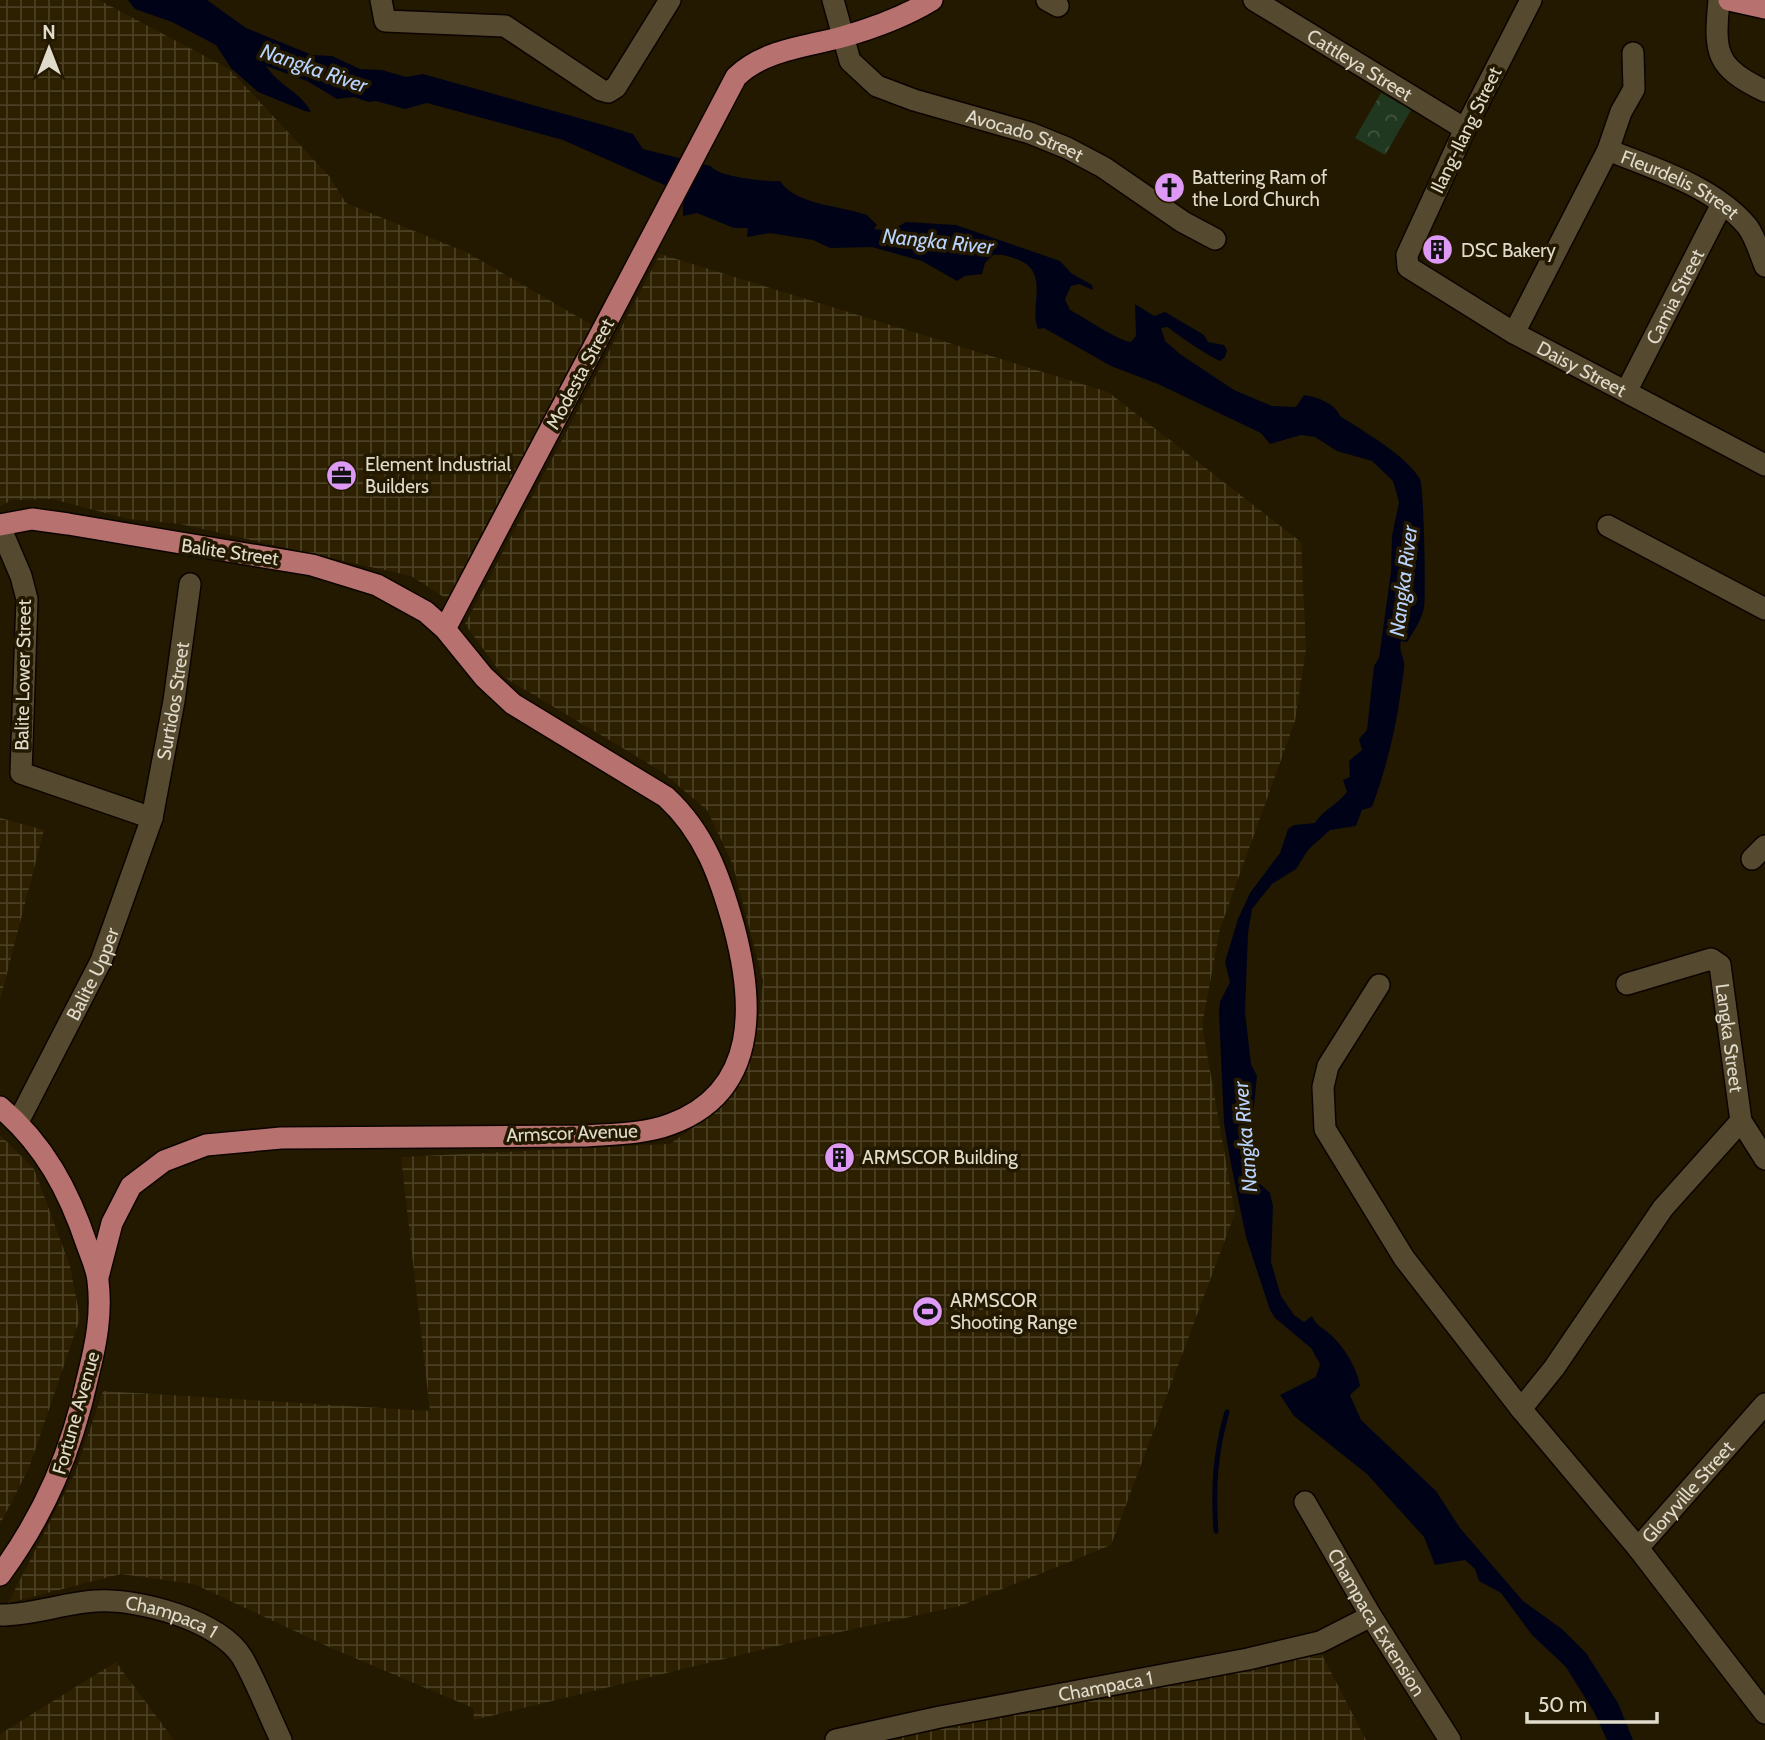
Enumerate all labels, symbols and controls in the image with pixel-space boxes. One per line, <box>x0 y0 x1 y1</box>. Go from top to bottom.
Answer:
north arrow <box>14 14 84 84</box>
text: N <box>42 21 56 44</box>
street label: Cattleya Street <box>1303 24 1417 106</box>
water label: Nangka River <box>257 38 372 98</box>
street label: Ilang-Ilang Street <box>1425 62 1507 197</box>
street label: Avocado Street <box>964 104 1088 166</box>
street label: Fleurdelis Street <box>1618 145 1745 224</box>
place label: Battering Ram of the Lord Church <box>1192 166 1328 211</box>
church icon: Battering Ram of the Lord Church <box>1152 171 1186 205</box>
water label: Nangka River <box>881 223 996 259</box>
building icon: DSC Bakery <box>1421 233 1455 267</box>
place label: DSC Bakery <box>1461 239 1556 262</box>
street label: Camia Street <box>1641 245 1709 348</box>
street label: Modesta Street <box>541 314 619 433</box>
street label: Daisy Street <box>1533 336 1631 402</box>
place label: Element Industrial Builders <box>365 453 511 498</box>
office icon: Element Industrial Builders <box>325 458 359 492</box>
water label: Nangka River <box>1384 523 1422 638</box>
street label: Balite Street <box>180 534 281 570</box>
street label: Balite Lower Street <box>10 598 36 751</box>
street label: Surtidos Street <box>152 640 194 762</box>
street label: Balite Upper <box>61 924 123 1024</box>
street label: Langka Street <box>1711 982 1749 1094</box>
water label: Nangka River <box>1228 1079 1262 1194</box>
street label: Armscor Avenue <box>506 1119 638 1147</box>
building icon: ARMSCOR Building <box>822 1140 856 1174</box>
place label: ARMSCOR Building <box>862 1146 1018 1169</box>
place label: ARMSCOR Shooting Range <box>950 1289 1077 1334</box>
sports icon: ARMSCOR Shooting Range <box>910 1294 944 1328</box>
street label: Fortune Avenue <box>47 1349 105 1477</box>
street label: Gloryville Street <box>1637 1436 1739 1547</box>
street label: Champaca Extension <box>1323 1544 1430 1700</box>
street label: Champaca 1 <box>124 1591 222 1643</box>
street label: Champaca 1 <box>1056 1666 1155 1706</box>
scale bar <box>1527 1680 1656 1724</box>
text: 50 m <box>1538 1692 1587 1717</box>

